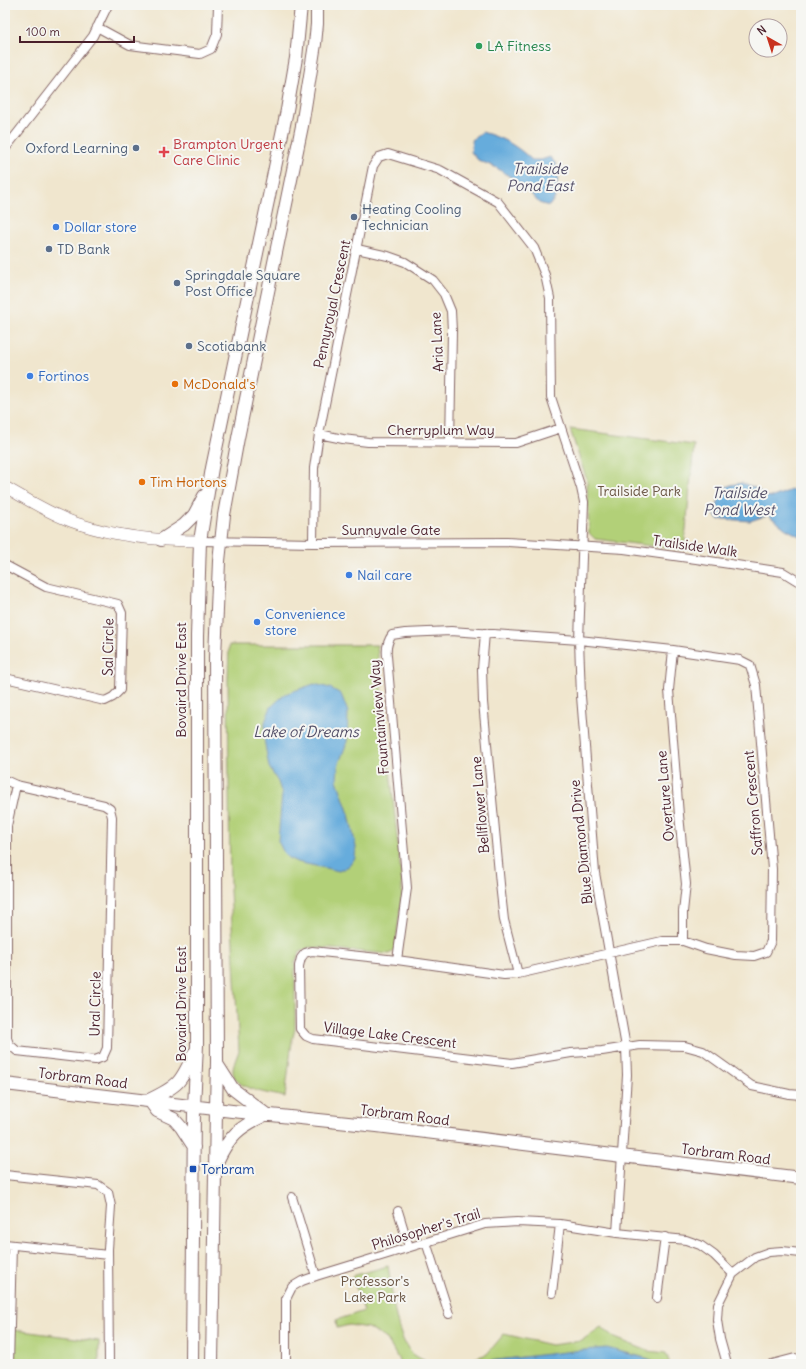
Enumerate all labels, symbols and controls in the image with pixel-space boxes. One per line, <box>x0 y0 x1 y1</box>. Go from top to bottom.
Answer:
scale bar <box>20 18 134 44</box>
north arrow <box>748 18 788 58</box>
text: N <box>754 22 769 38</box>
text: 100 m <box>26 24 60 39</box>
place label: LA Fitness <box>487 37 551 55</box>
marker: LA Fitness <box>474 41 484 51</box>
place label: Brampton Urgent Care Clinic <box>173 135 283 169</box>
place label: Oxford Learning <box>25 139 128 157</box>
marker: Oxford Learning <box>131 143 141 153</box>
marker: Brampton Urgent Care Clinic <box>158 146 170 158</box>
water label: Trailside Pond East <box>506 159 576 195</box>
place label: Heating Cooling Technician <box>362 200 462 234</box>
marker: Heating Cooling Technician <box>349 212 359 222</box>
place label: Dollar store <box>64 218 137 236</box>
marker: Dollar store <box>51 222 61 232</box>
street label: Pennyroyal Crescent <box>310 238 354 370</box>
place label: TD Bank <box>57 240 110 258</box>
marker: TD Bank <box>44 244 54 254</box>
place label: Springdale Square Post Office <box>185 266 300 300</box>
marker: Springdale Square Post Office <box>172 278 182 288</box>
street label: Aria Lane <box>426 311 448 373</box>
place label: Scotiabank <box>197 337 266 355</box>
marker: Scotiabank <box>184 341 194 351</box>
place label: Fortinos <box>38 367 89 385</box>
marker: Fortinos <box>25 371 35 381</box>
place label: McDonald's <box>183 375 256 393</box>
marker: McDonald's <box>170 379 180 389</box>
street label: Cherryplum Way <box>387 421 495 439</box>
place label: Tim Hortons <box>150 473 227 491</box>
marker: Tim Hortons <box>137 477 147 487</box>
park label: Trailside Park <box>597 482 681 500</box>
water label: Trailside Pond West <box>703 483 777 519</box>
street label: Sunnyvale Gate <box>342 521 441 539</box>
street label: Trailside Walk <box>652 531 738 561</box>
place label: Nail care <box>357 566 412 584</box>
marker: Nail care <box>344 570 354 580</box>
place label: Convenience store <box>265 605 346 639</box>
marker: Convenience store <box>252 617 262 627</box>
street label: Sal Circle <box>98 618 118 676</box>
street label: Bovaird Drive East <box>172 622 190 738</box>
street label: Fountainview Way <box>365 659 393 775</box>
water label: Lake of Dreams <box>253 722 360 741</box>
street label: Saffron Crescent <box>739 749 767 856</box>
street label: Overture Lane <box>652 750 678 842</box>
street label: Bellflower Lane <box>467 756 493 854</box>
street label: Blue Diamond Drive <box>566 779 596 905</box>
street label: Bovaird Drive East <box>172 946 190 1062</box>
street label: Ural Circle <box>85 971 105 1037</box>
street label: Village Lake Crescent <box>323 1018 458 1052</box>
street label: Torbram Road <box>37 1064 129 1092</box>
street label: Torbram Road <box>359 1101 451 1129</box>
street label: Torbram Road <box>680 1140 772 1168</box>
place label: Torbram <box>201 1160 255 1178</box>
marker: Torbram <box>188 1164 198 1174</box>
street label: Philosopher's Trail <box>369 1204 483 1254</box>
park label: Professor's Lake Park <box>341 1272 409 1306</box>

